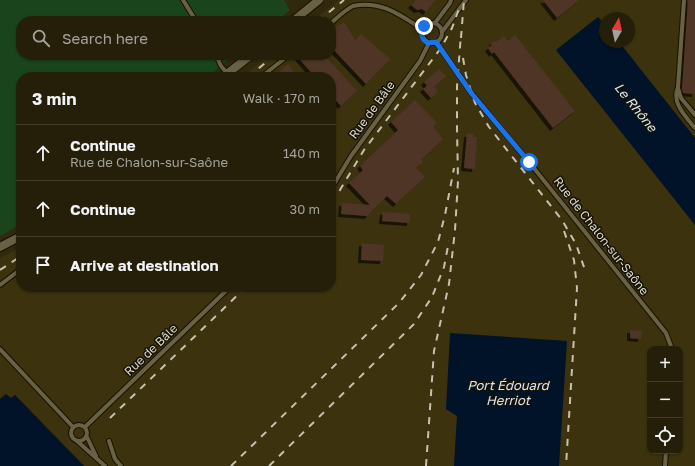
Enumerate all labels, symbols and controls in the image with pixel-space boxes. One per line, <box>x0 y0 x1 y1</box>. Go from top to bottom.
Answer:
north arrow <box>599 12 635 48</box>
search box <box>16 16 336 60</box>
route end <box>415 17 433 35</box>
icon: search <box>30 27 52 49</box>
text: Search here <box>62 29 148 47</box>
street label: Rue de Bâle <box>346 78 398 142</box>
water label: Le Rhône <box>611 79 661 136</box>
text: 3 min <box>32 88 76 109</box>
text: Walk · 170 m <box>243 90 320 106</box>
text: Continue <box>70 136 136 154</box>
icon: ahead <box>32 142 54 164</box>
text: 140 m <box>283 145 320 161</box>
route start <box>520 153 538 171</box>
text: Rue de Chalon-sur-Saône <box>70 154 228 170</box>
street label: Rue de Chalon-sur-Saône <box>551 174 652 298</box>
icon: ahead <box>32 198 54 220</box>
text: Continue <box>70 200 136 218</box>
text: 30 m <box>290 201 320 217</box>
icon: arrive <box>32 254 54 276</box>
text: Arrive at destination <box>70 256 219 274</box>
street label: Rue de Bâle <box>121 321 180 379</box>
map controls <box>647 346 683 454</box>
button: + <box>647 346 683 382</box>
water label: Port Édouard Herriot <box>467 377 551 408</box>
button: − <box>647 382 683 418</box>
button: locate <box>647 418 683 454</box>

